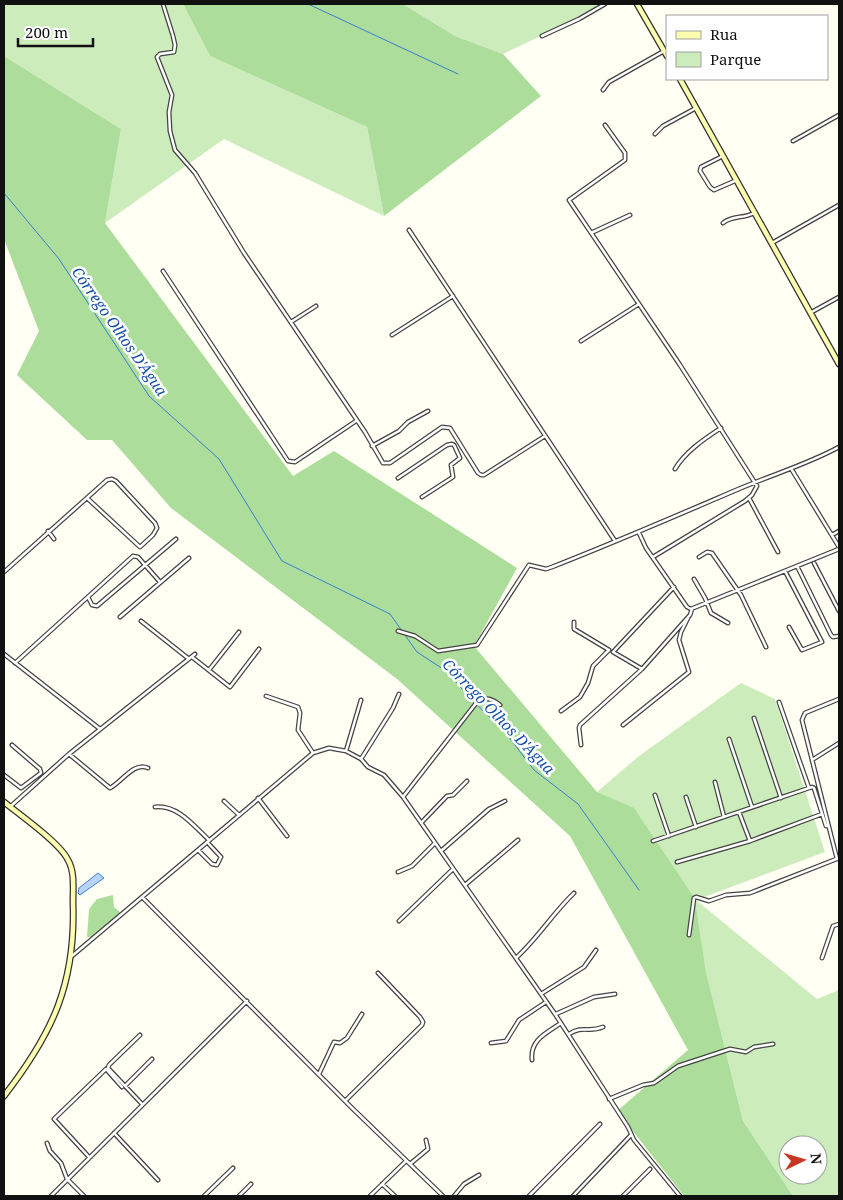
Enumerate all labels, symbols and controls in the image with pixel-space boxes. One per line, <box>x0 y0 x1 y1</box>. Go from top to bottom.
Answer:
scale bar <box>18 15 92 47</box>
legend <box>666 15 828 80</box>
text: 200 m <box>25 22 68 42</box>
text: Rua <box>710 24 738 44</box>
text: Parque <box>710 49 761 69</box>
water label: Córrego Olhos D'Água <box>68 263 172 400</box>
water label: Córrego Olhos D'Água <box>439 654 560 778</box>
north arrow <box>778 1135 828 1185</box>
text: N <box>807 1152 826 1165</box>

